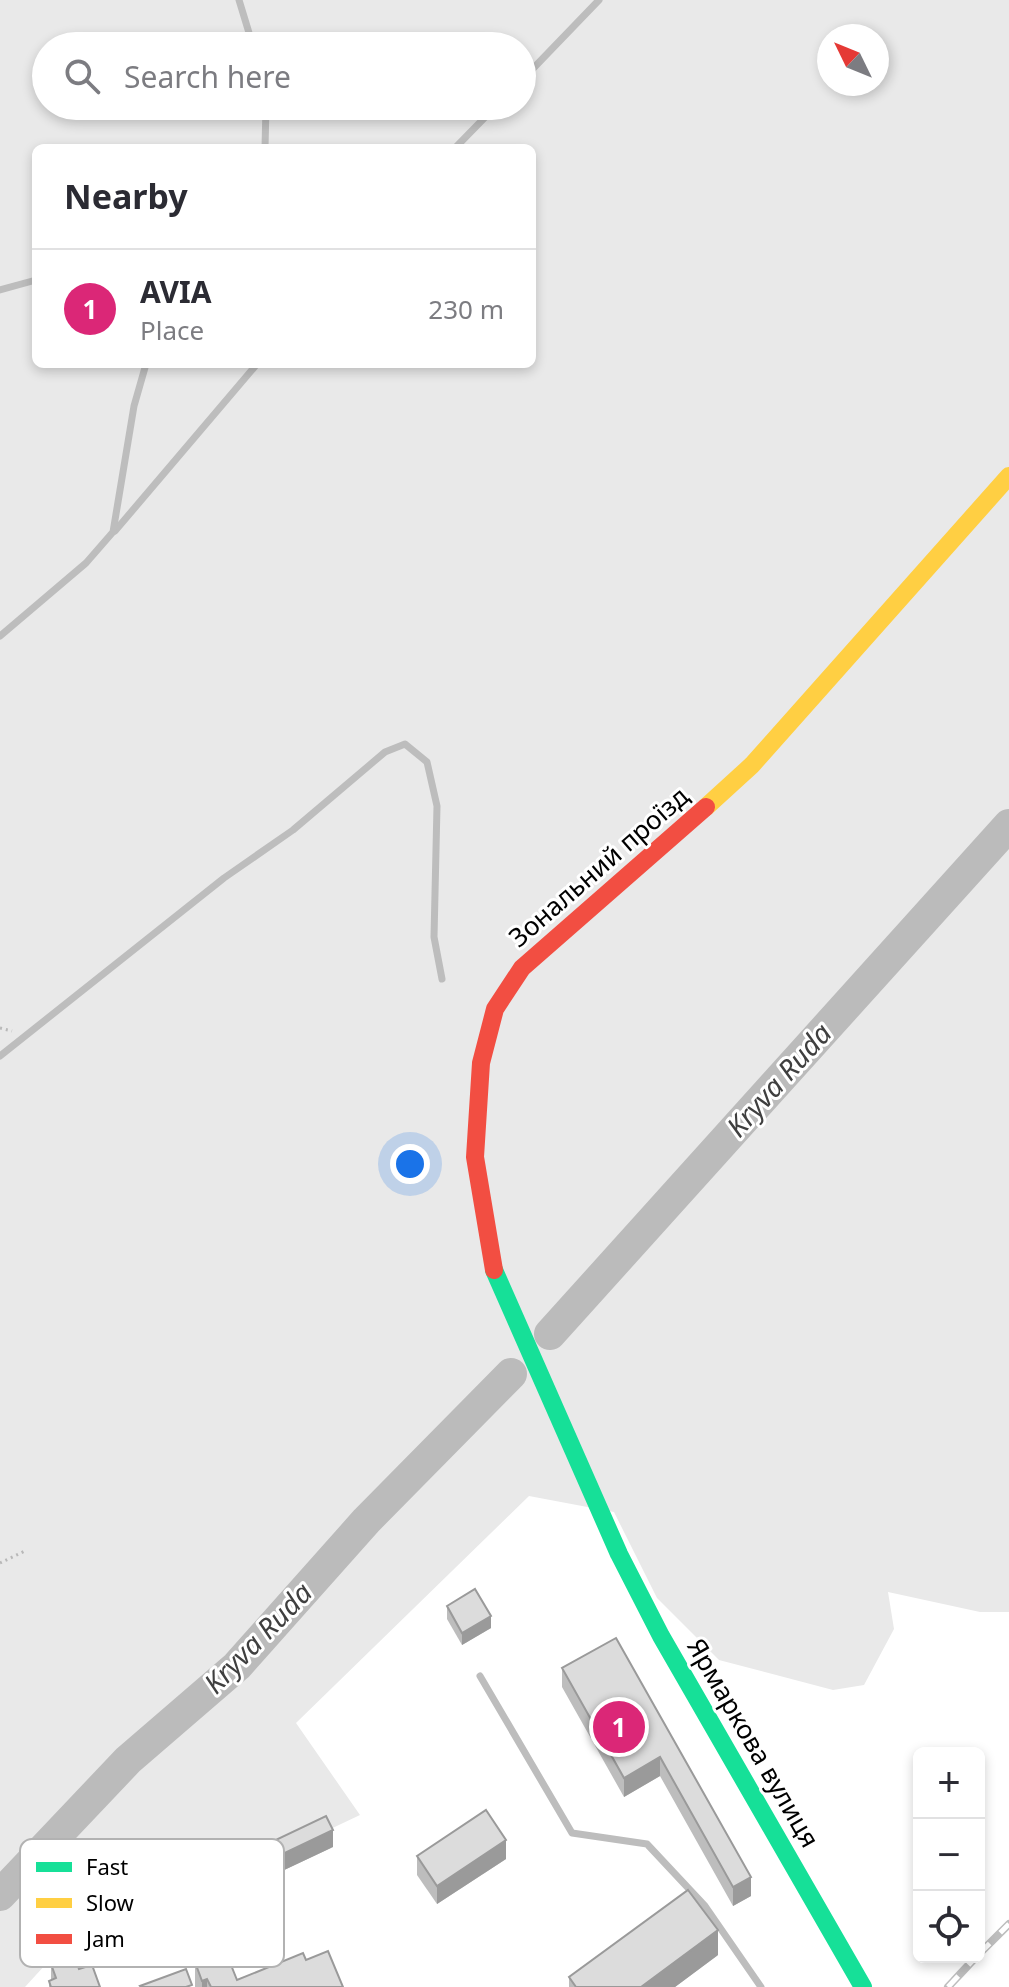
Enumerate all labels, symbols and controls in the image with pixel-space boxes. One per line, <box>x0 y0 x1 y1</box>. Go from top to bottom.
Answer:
north arrow <box>817 24 889 96</box>
search box <box>32 32 536 120</box>
icon: search <box>60 54 104 98</box>
text: Search here <box>124 56 291 97</box>
text: Nearby <box>64 173 188 219</box>
text: AVIA <box>140 271 212 312</box>
text: 1 <box>83 291 97 327</box>
text: 230 m <box>428 291 504 327</box>
text: Place <box>140 312 204 348</box>
street label: Зональний проїзд <box>501 778 696 954</box>
water label: Kryva Ruda <box>717 1014 839 1144</box>
your location <box>390 1144 430 1184</box>
water label: Kryva Ruda <box>195 1573 320 1701</box>
street label: Ярмаркова вулиця <box>679 1631 828 1854</box>
pin: 1 <box>593 1697 645 1757</box>
map controls <box>913 1747 985 1963</box>
button: + <box>913 1747 985 1819</box>
button: − <box>913 1819 985 1891</box>
legend <box>20 1839 284 1967</box>
text: Fast <box>86 1851 128 1881</box>
text: Slow <box>86 1887 135 1917</box>
button: locate <box>913 1891 985 1963</box>
text: Jam <box>84 1923 125 1953</box>

